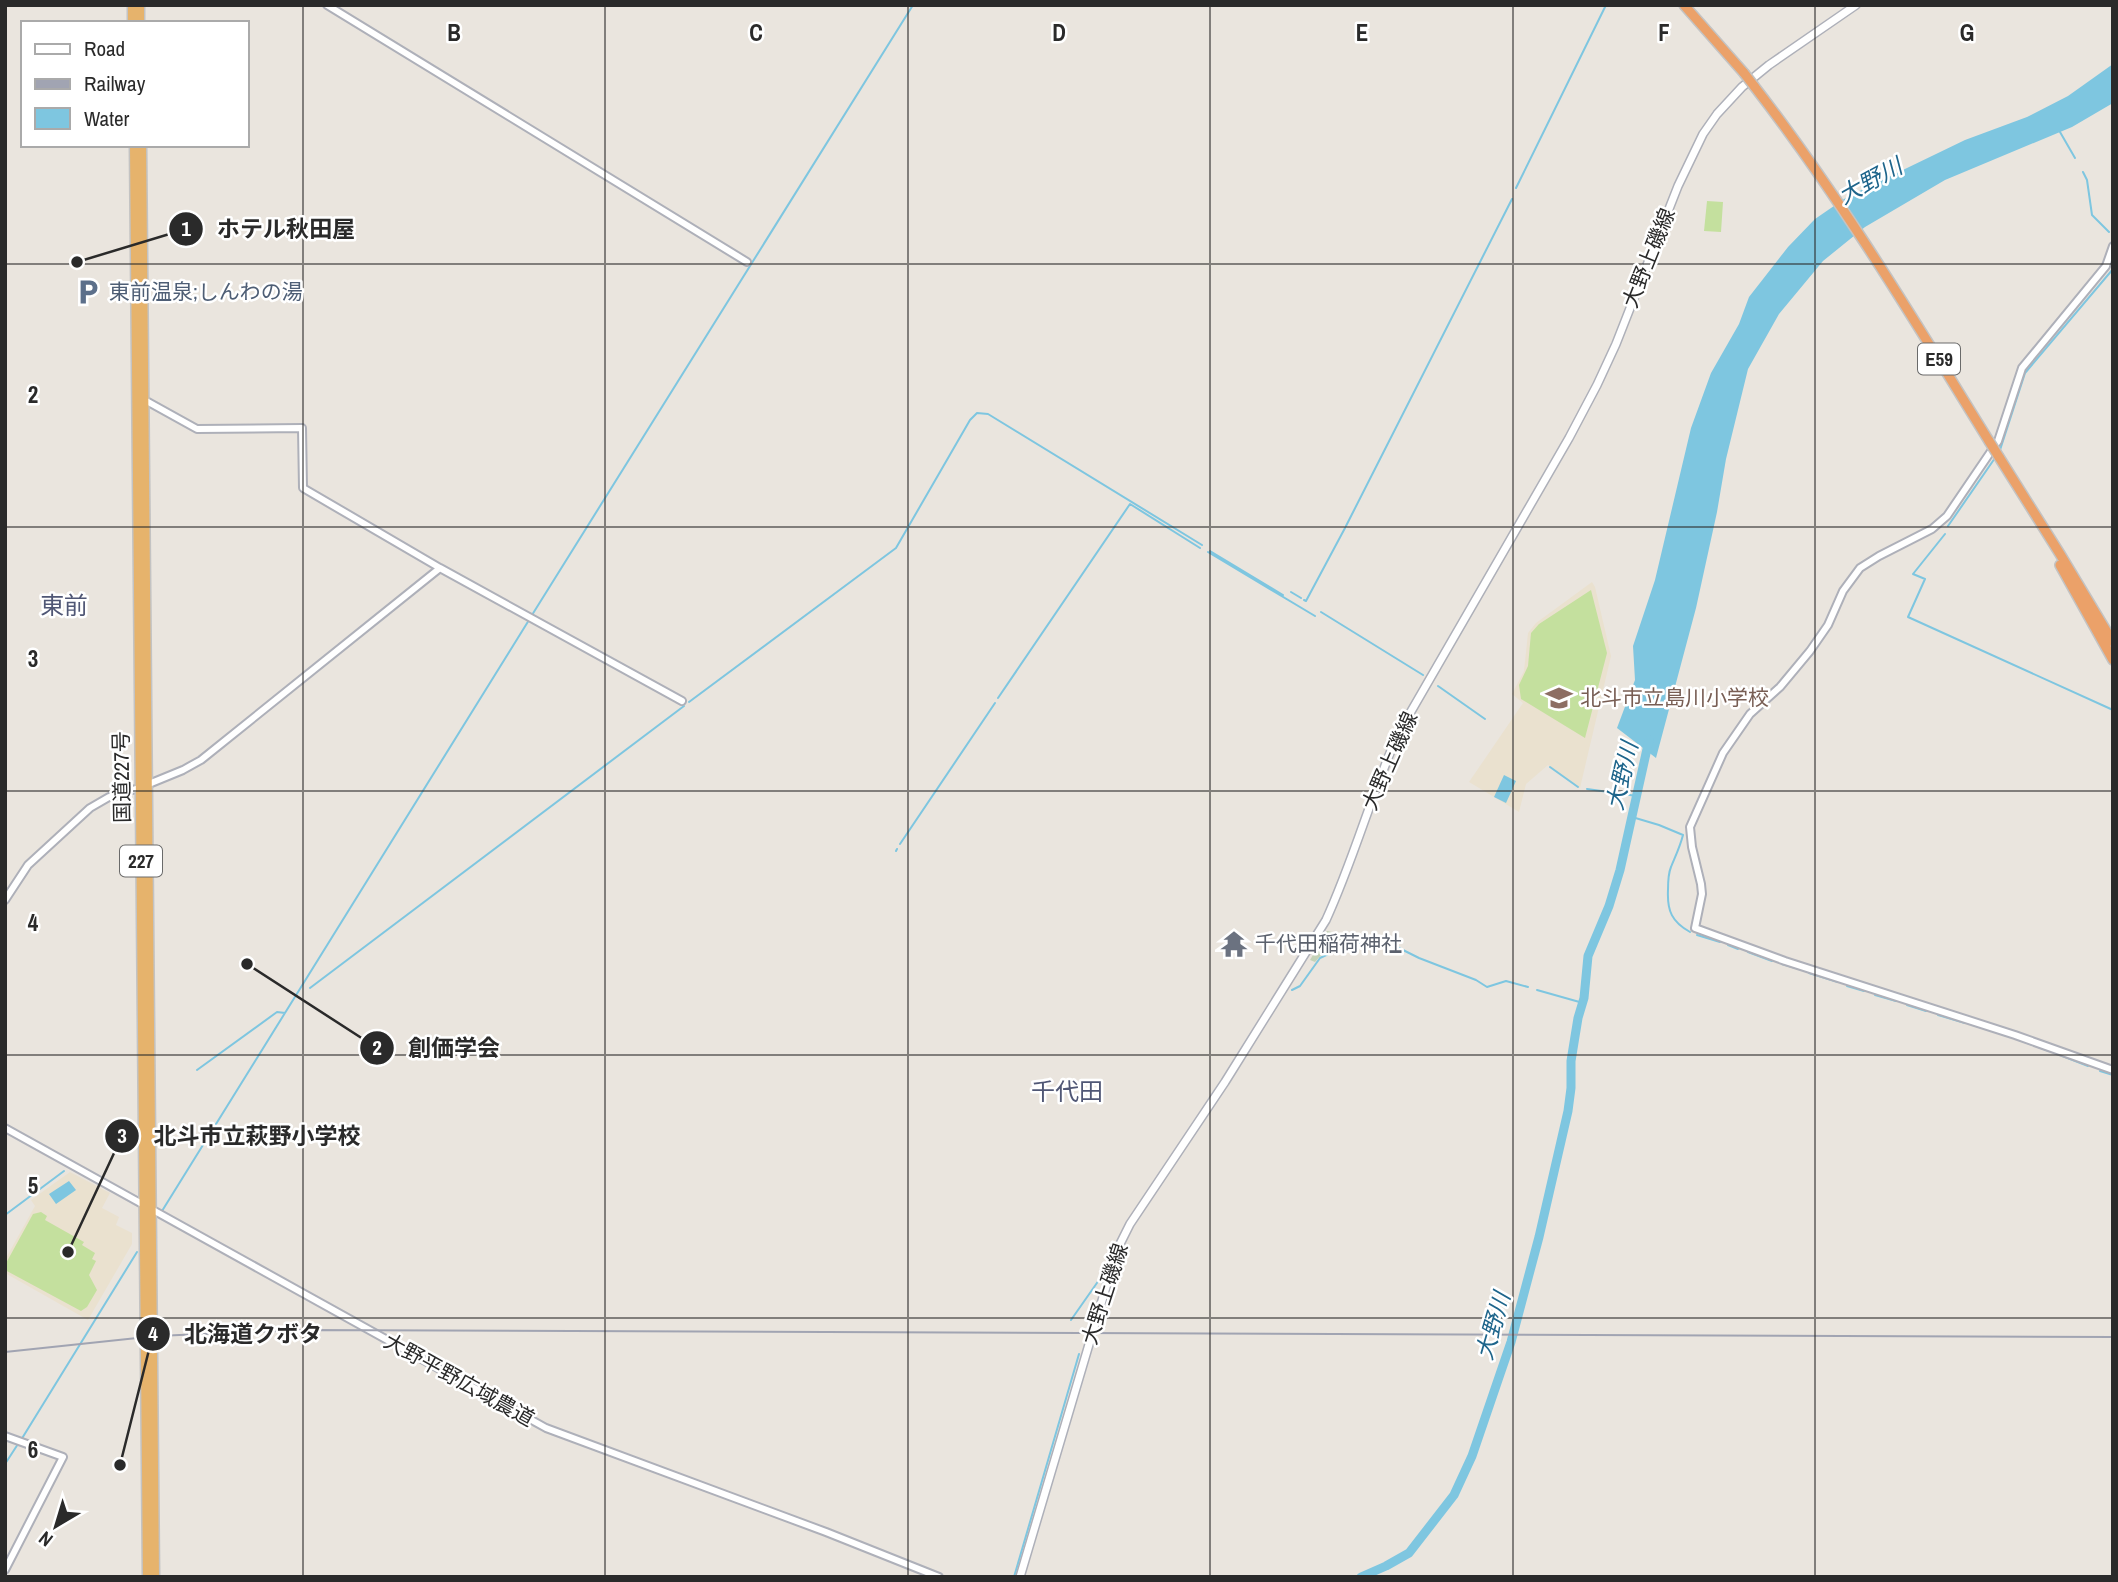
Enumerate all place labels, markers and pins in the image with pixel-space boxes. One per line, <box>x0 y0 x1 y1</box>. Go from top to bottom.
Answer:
callout: ホテル秋田屋 <box>168 207 369 251</box>
parking icon: 東前温泉;しんわの湯 <box>73 277 103 307</box>
place label: 東前温泉;しんわの湯 <box>109 277 303 306</box>
school or university icon: 北斗市立島川小学校 <box>1544 683 1574 713</box>
place label: 北斗市立島川小学校 <box>1580 683 1769 712</box>
temple icon: 千代田稲荷神社 <box>1219 929 1249 959</box>
place label: 千代田稲荷神社 <box>1255 929 1402 958</box>
callout: 創価学会 <box>359 1026 514 1070</box>
callout: 北斗市立萩野小学校 <box>104 1114 374 1158</box>
callout: 北海道クボタ <box>135 1312 336 1356</box>

